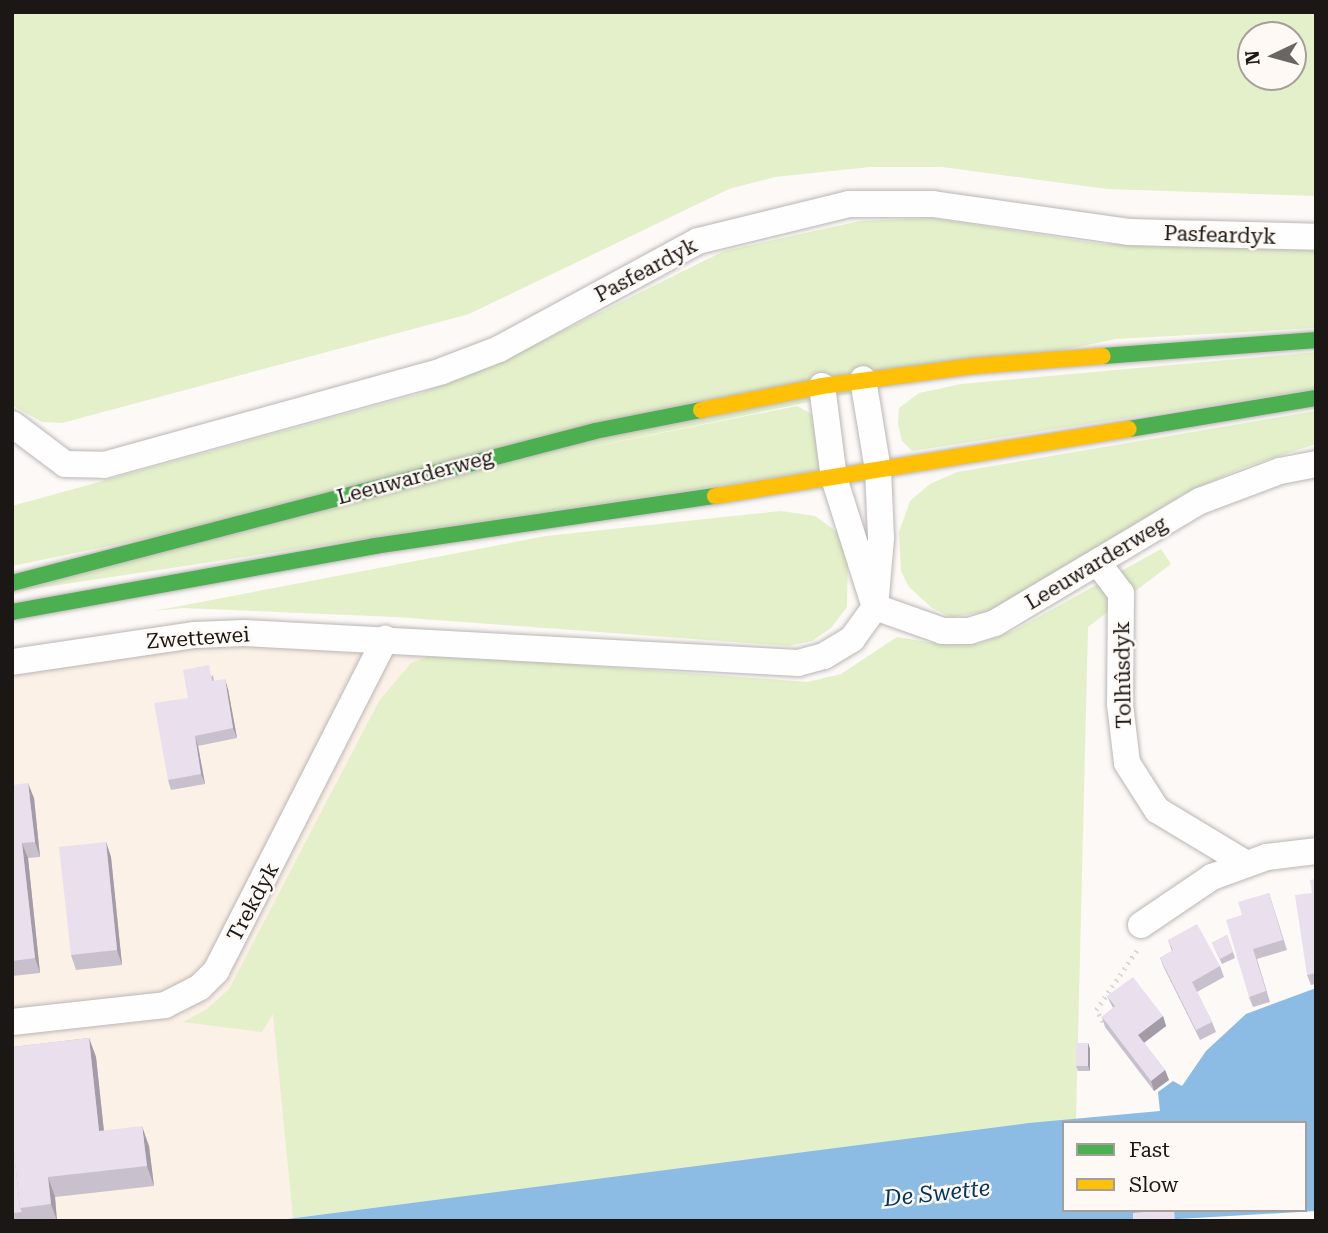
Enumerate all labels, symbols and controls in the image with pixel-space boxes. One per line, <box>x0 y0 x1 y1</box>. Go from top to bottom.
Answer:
north arrow <box>1237 21 1307 91</box>
text: N <box>1240 49 1265 66</box>
street label: Pasfeardyk <box>1163 220 1277 250</box>
street label: Pasfeardyk <box>590 232 702 308</box>
street label: Leeuwarderweg <box>334 444 496 510</box>
street label: Leeuwarderweg <box>1021 511 1171 615</box>
street label: Tolhûsdyk <box>1109 621 1137 729</box>
street label: Zwettewei <box>145 622 251 654</box>
street label: Trekdyk <box>222 858 284 946</box>
legend <box>1062 1121 1307 1212</box>
text: Fast <box>1129 1138 1170 1162</box>
text: Slow <box>1129 1173 1178 1197</box>
water label: De Swette <box>882 1175 992 1213</box>

